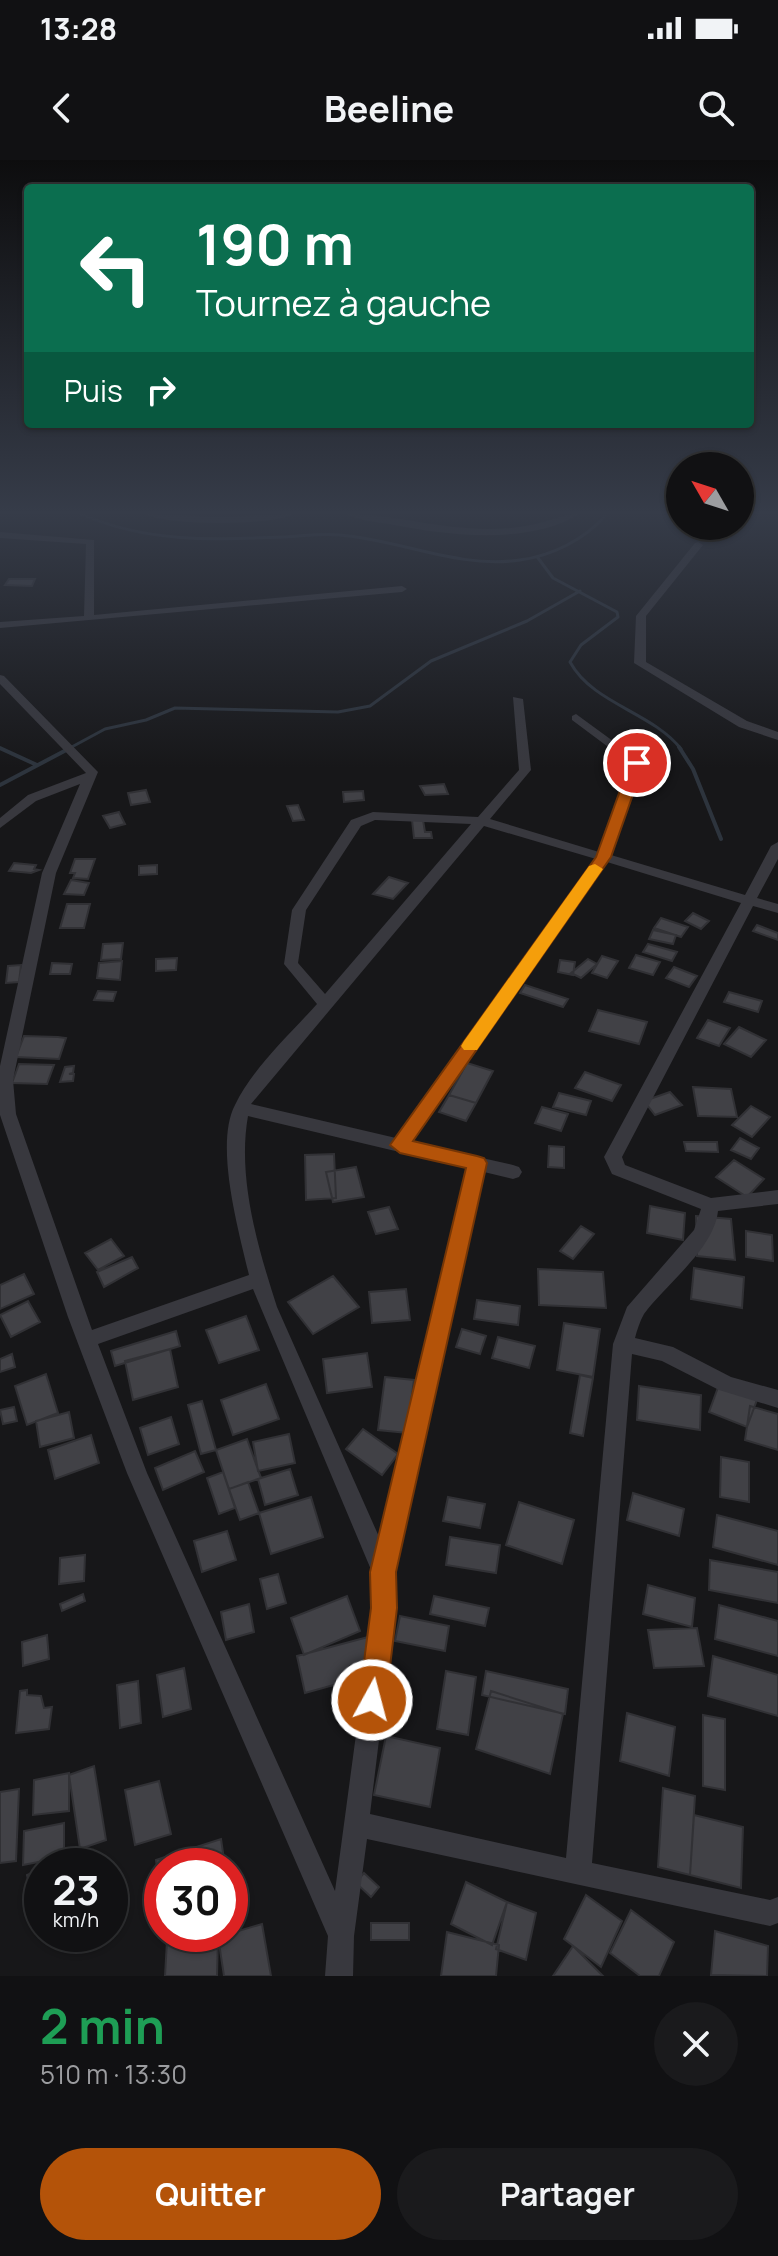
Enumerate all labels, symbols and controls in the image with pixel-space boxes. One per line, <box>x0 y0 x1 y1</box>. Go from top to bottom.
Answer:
text: 13:28 <box>40 8 117 49</box>
text: Beeline <box>324 84 454 133</box>
icon: back <box>40 86 84 130</box>
icon: search <box>694 86 738 130</box>
text: 190 m <box>196 205 354 282</box>
icon: left <box>64 216 168 320</box>
text: Tournez à gauche <box>196 278 491 327</box>
icon: right <box>139 368 183 412</box>
text: Puis <box>64 370 123 411</box>
north arrow <box>666 452 754 540</box>
map controls <box>666 452 754 540</box>
pin <box>603 729 671 797</box>
icon: arrive <box>615 741 659 785</box>
position arrow <box>330 1658 414 1742</box>
speed limit sign: 30 <box>144 1848 248 1952</box>
text: 23 <box>52 1862 100 1917</box>
text: km/h <box>53 1906 99 1933</box>
text: 2 min <box>40 1993 165 2058</box>
button: close <box>654 2002 738 2086</box>
text: 510 m · 13:30 <box>40 2056 187 2092</box>
button: Quitter <box>40 2148 381 2240</box>
button: Partager <box>397 2148 738 2240</box>

